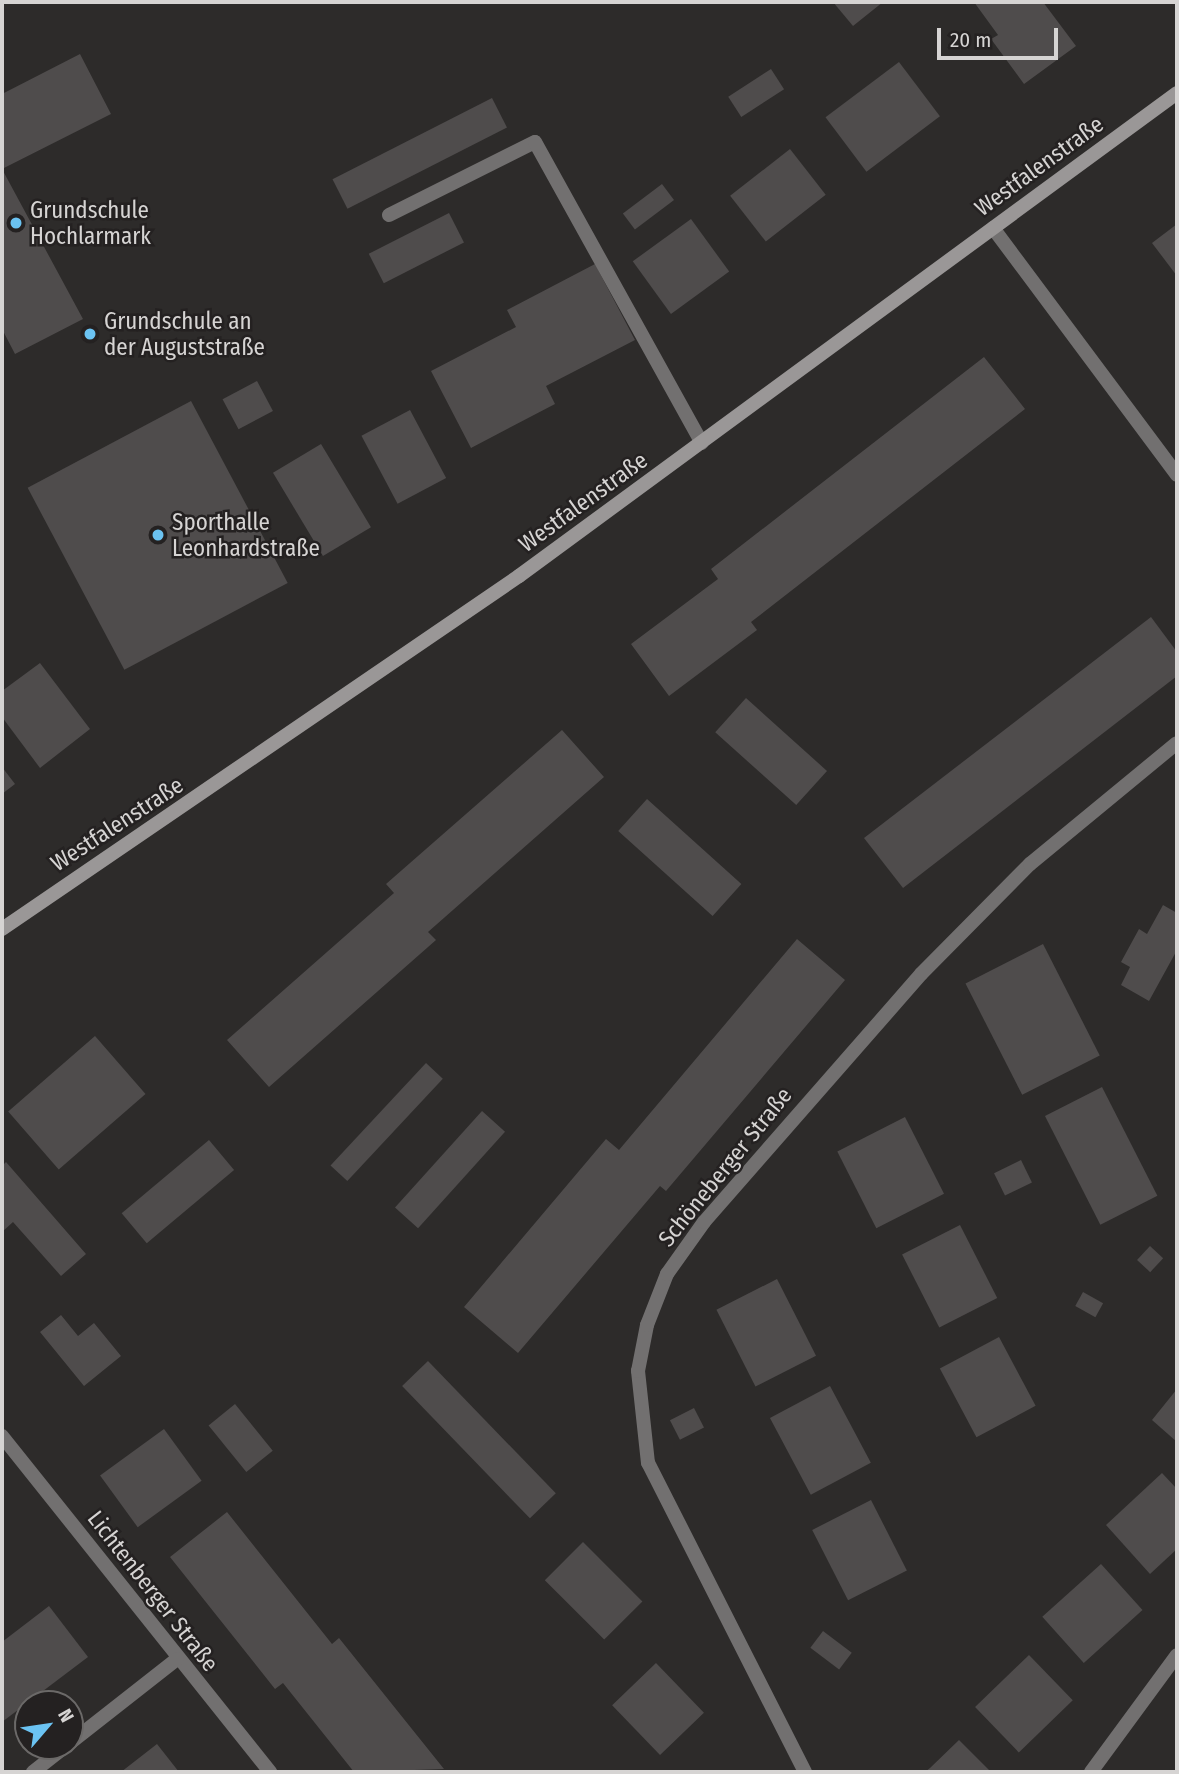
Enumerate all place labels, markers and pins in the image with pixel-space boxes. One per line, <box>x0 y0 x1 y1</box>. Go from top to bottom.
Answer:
place label: Grundschule Hochlarmark <box>30 196 151 250</box>
marker: Grundschule Hochlarmark <box>8 215 24 231</box>
place label: Grundschule an der Auguststraße <box>104 307 265 361</box>
marker: Grundschule an der Auguststraße <box>82 326 98 342</box>
place label: Sporthalle Leonhardstraße <box>172 508 320 562</box>
marker: Sporthalle Leonhardstraße <box>150 527 166 543</box>

